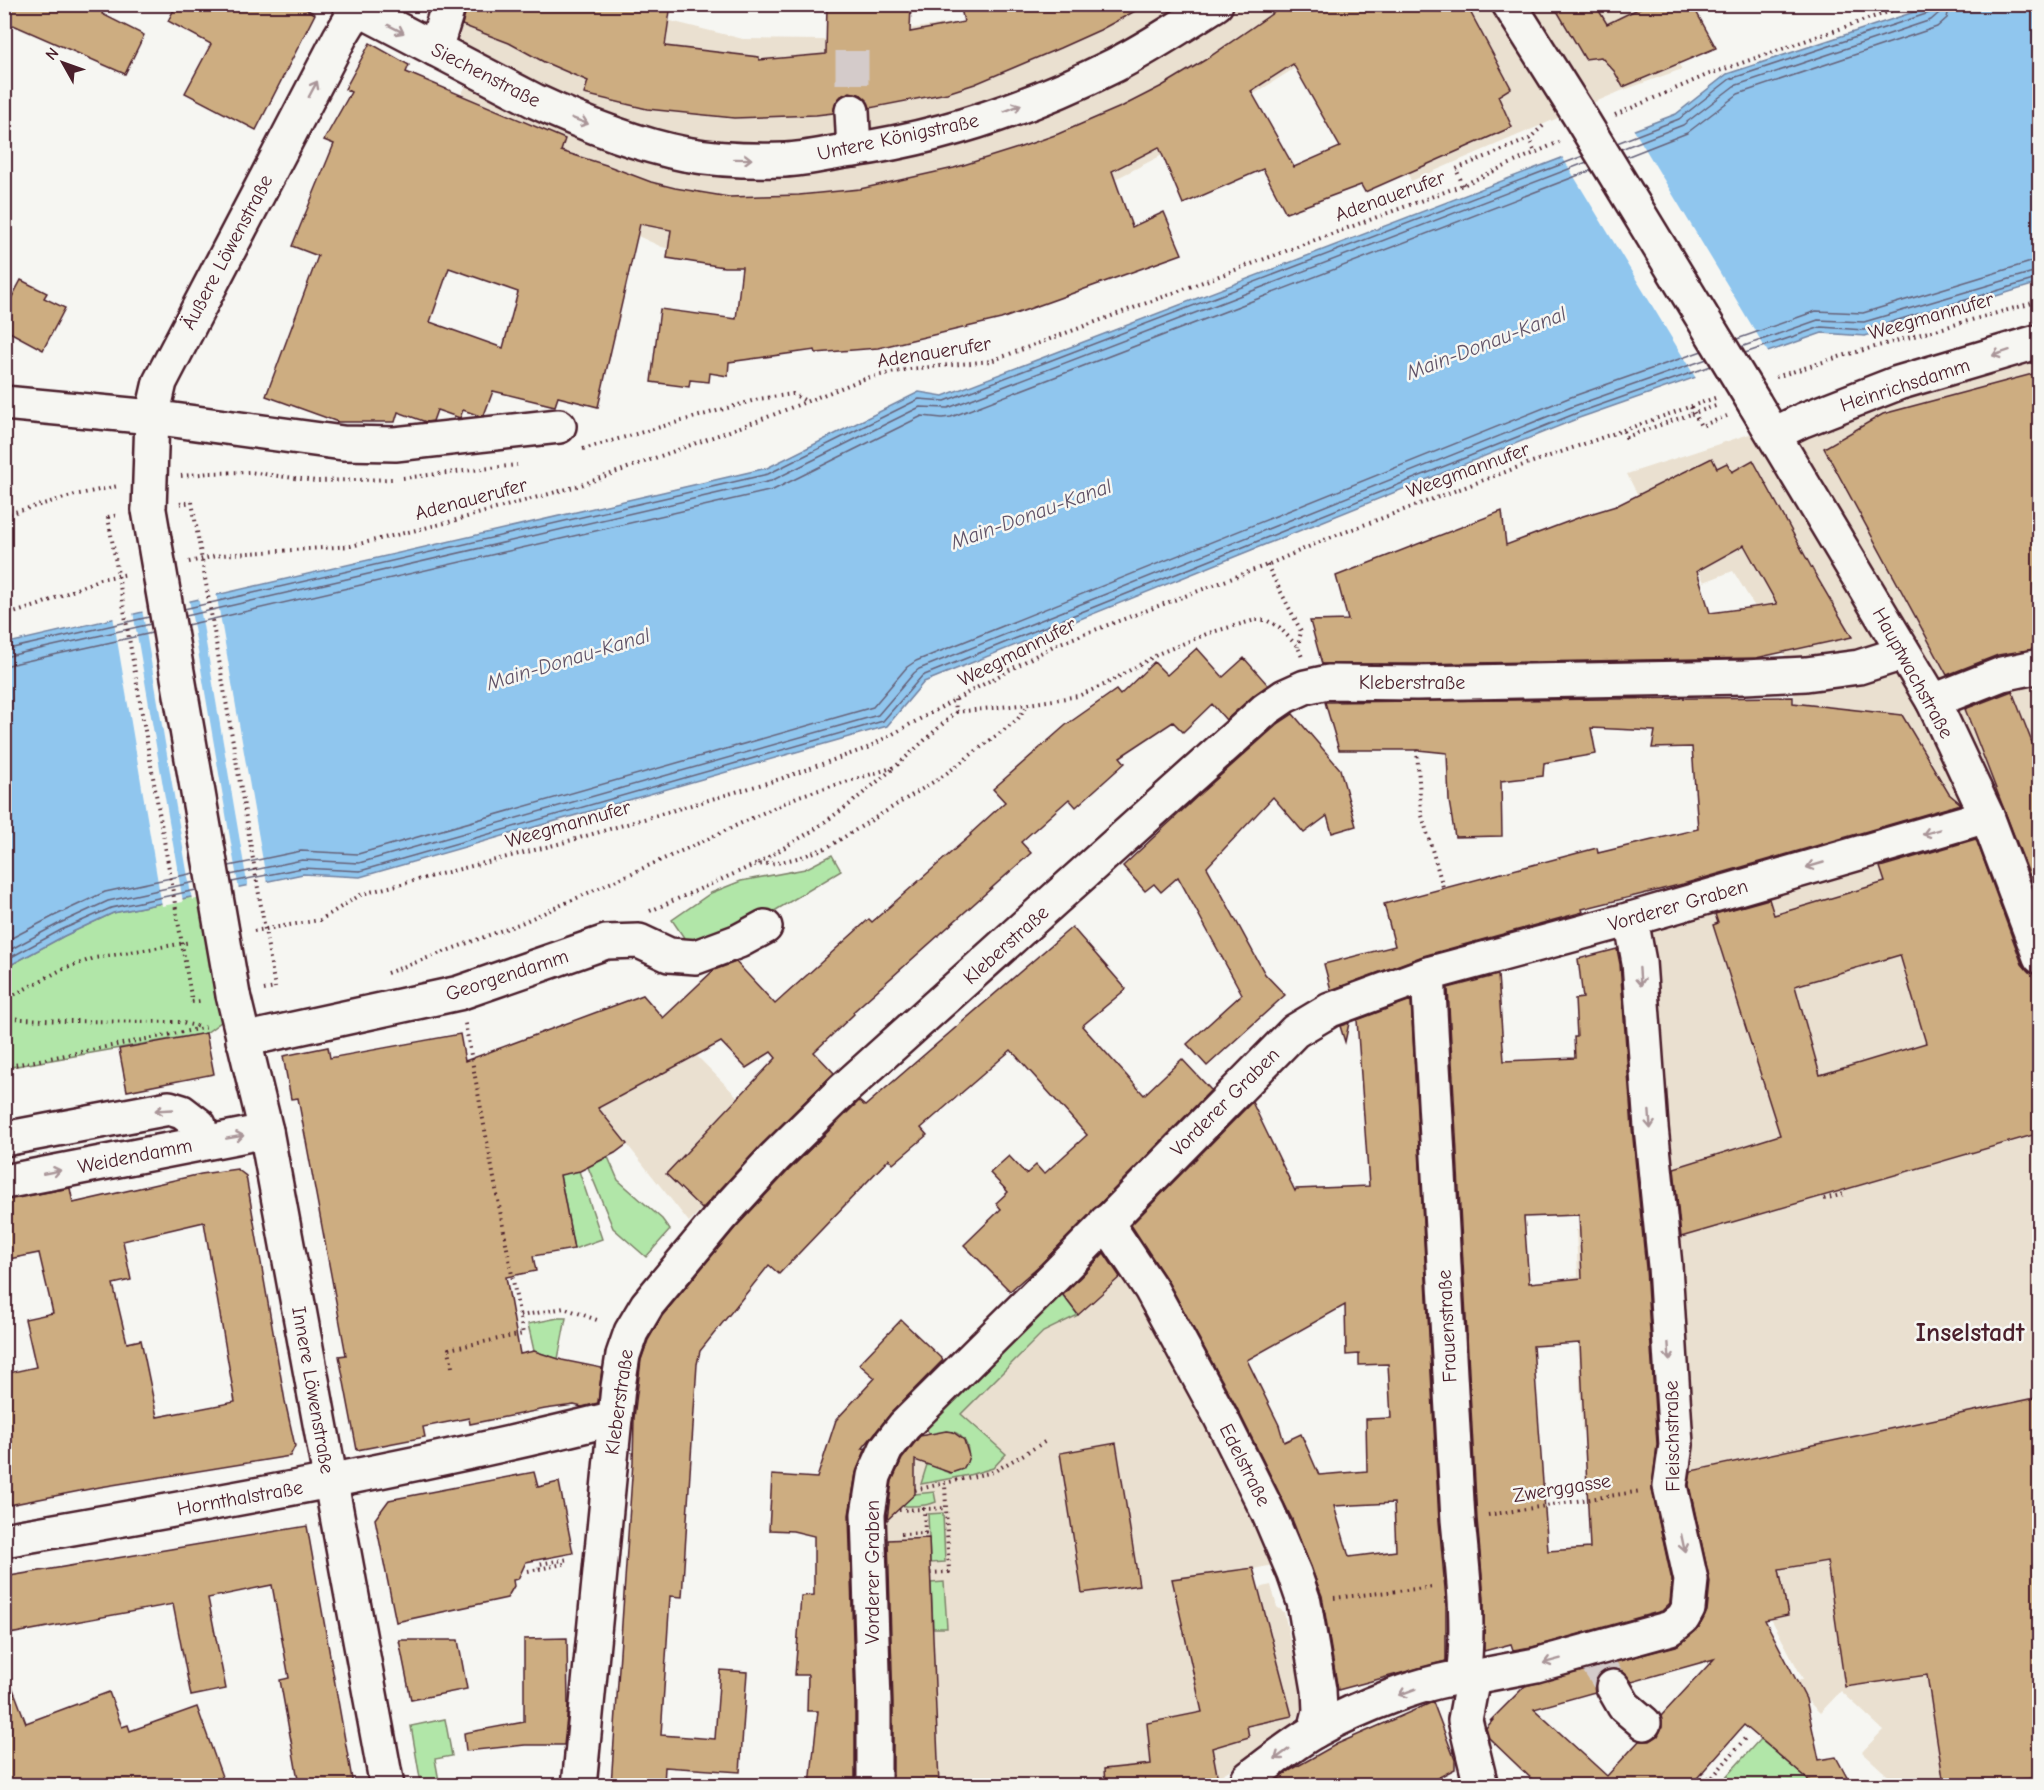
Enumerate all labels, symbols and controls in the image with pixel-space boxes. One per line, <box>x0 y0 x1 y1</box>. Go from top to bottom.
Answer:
one-way arrow <box>386 24 404 36</box>
north arrow <box>33 33 93 93</box>
street label: Siechenstraße <box>428 38 544 112</box>
text: N <box>42 44 63 64</box>
one-way arrow <box>308 80 319 98</box>
one-way arrow <box>1004 102 1022 113</box>
street label: Untere Königstraße <box>815 109 981 165</box>
one-way arrow <box>571 116 589 127</box>
one-way arrow <box>732 153 752 165</box>
street label: Adenauerufer <box>1332 165 1448 227</box>
street label: Äußere Löwenstraße <box>177 171 277 333</box>
street label: Weegmannufer <box>1866 287 1996 345</box>
water label: Main-Donau-Kanal <box>1402 301 1570 385</box>
street label: Adenauerufer <box>875 332 993 372</box>
one-way arrow <box>1992 348 2011 359</box>
street label: Heinrichsdamm <box>1837 353 1973 417</box>
street label: Weegmannufer <box>1403 437 1533 503</box>
street label: Adenauerufer <box>412 473 530 525</box>
water label: Main-Donau-Kanal <box>946 474 1115 555</box>
street label: Hauptwachstraße <box>1868 604 1958 742</box>
street label: Weegmannufer <box>954 612 1080 692</box>
water label: Main-Donau-Kanal <box>482 623 653 696</box>
street label: Kleberstraße <box>1359 671 1465 694</box>
street label: Weegmannufer <box>503 795 633 853</box>
one-way arrow <box>1921 827 1940 838</box>
one-way arrow <box>1806 860 1825 871</box>
street label: Vorderer Graben <box>1605 874 1751 936</box>
street label: Kleberstraße <box>959 901 1053 989</box>
street label: Georgendamm <box>443 944 571 1006</box>
one-way arrow <box>1635 966 1646 986</box>
street label: Vorderer Graben <box>1166 1043 1284 1161</box>
one-way arrow <box>155 1105 174 1116</box>
one-way arrow <box>1645 1109 1656 1129</box>
one-way arrow <box>224 1131 244 1142</box>
street label: Weidendamm <box>76 1134 194 1178</box>
one-way arrow <box>42 1166 61 1177</box>
street label: Frauenstraße <box>1433 1269 1461 1383</box>
street label: Innere Löwenstraße <box>287 1305 339 1475</box>
district label: Inselstadt <box>1916 1318 2025 1348</box>
one-way arrow <box>1664 1341 1675 1361</box>
street label: Kleberstraße <box>600 1348 638 1456</box>
street label: Fleischstraße <box>1660 1380 1684 1492</box>
street label: Edelstraße <box>1214 1420 1276 1510</box>
street label: Zwerggasse <box>1511 1469 1613 1507</box>
street label: Hornthalstraße <box>175 1476 305 1520</box>
street label: Vorderer Graben <box>861 1500 884 1644</box>
one-way arrow <box>1677 1534 1689 1553</box>
one-way arrow <box>1543 1656 1562 1667</box>
one-way arrow <box>1398 1687 1417 1698</box>
one-way arrow <box>1274 1748 1290 1760</box>

